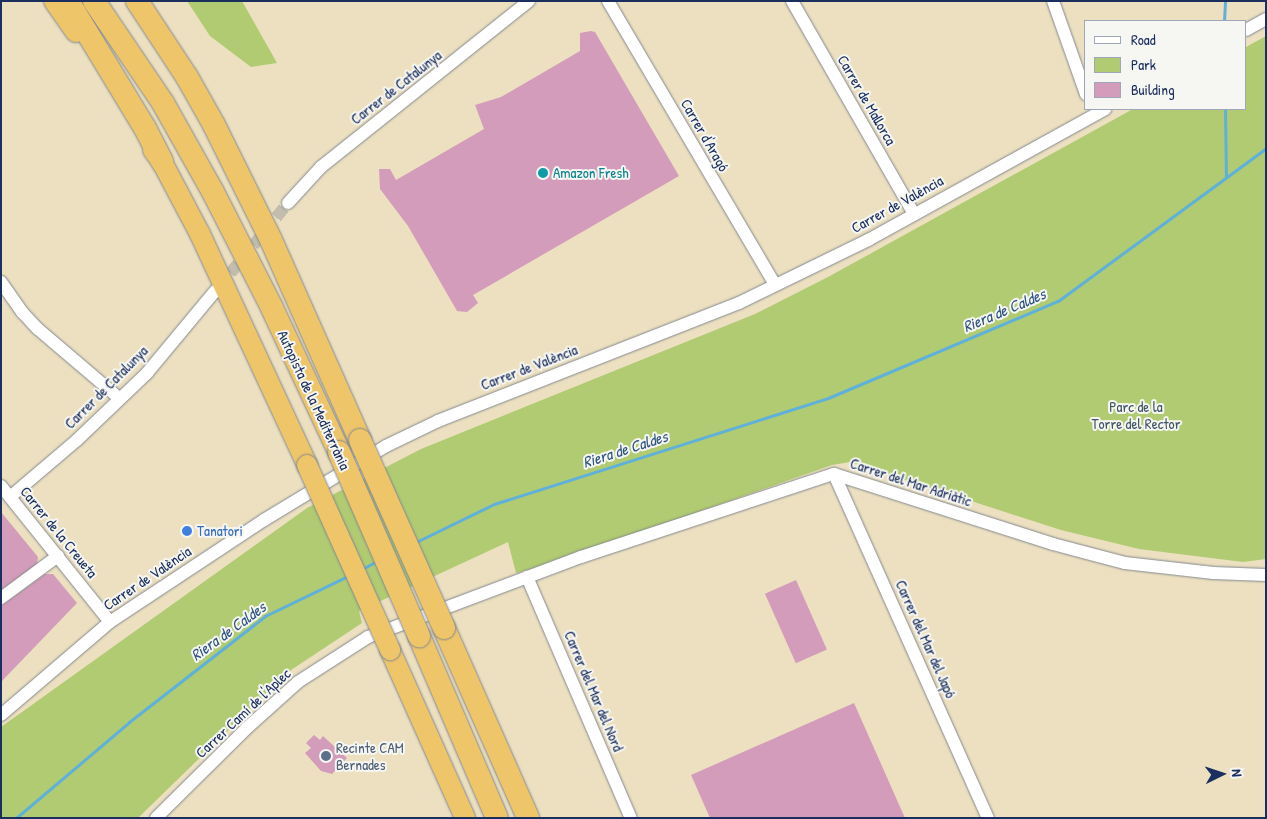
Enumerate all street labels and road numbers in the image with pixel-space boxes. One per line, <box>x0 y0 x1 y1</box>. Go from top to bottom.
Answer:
street label: Carrer de Catalunya <box>347 46 445 128</box>
street label: Carrer de Mallorca <box>834 52 900 148</box>
street label: Carrer d'Aragó <box>677 95 733 175</box>
street label: Carrer de València <box>848 171 946 237</box>
street label: Autopista de la Mediterrània <box>274 327 354 473</box>
street label: Carrer de València <box>478 340 580 394</box>
street label: Carrer de Catalunya <box>61 342 151 432</box>
street label: Carrer del Mar Adriàtic <box>848 454 974 510</box>
street label: Carrer de la Creueta <box>17 483 101 581</box>
street label: Carrer de València <box>100 542 194 614</box>
street label: Carrer del Mar del Japó <box>892 577 960 701</box>
street label: Carrer del Mar del Nord <box>561 628 627 754</box>
street label: Carrer Camí de l'Aplec <box>192 664 294 762</box>

